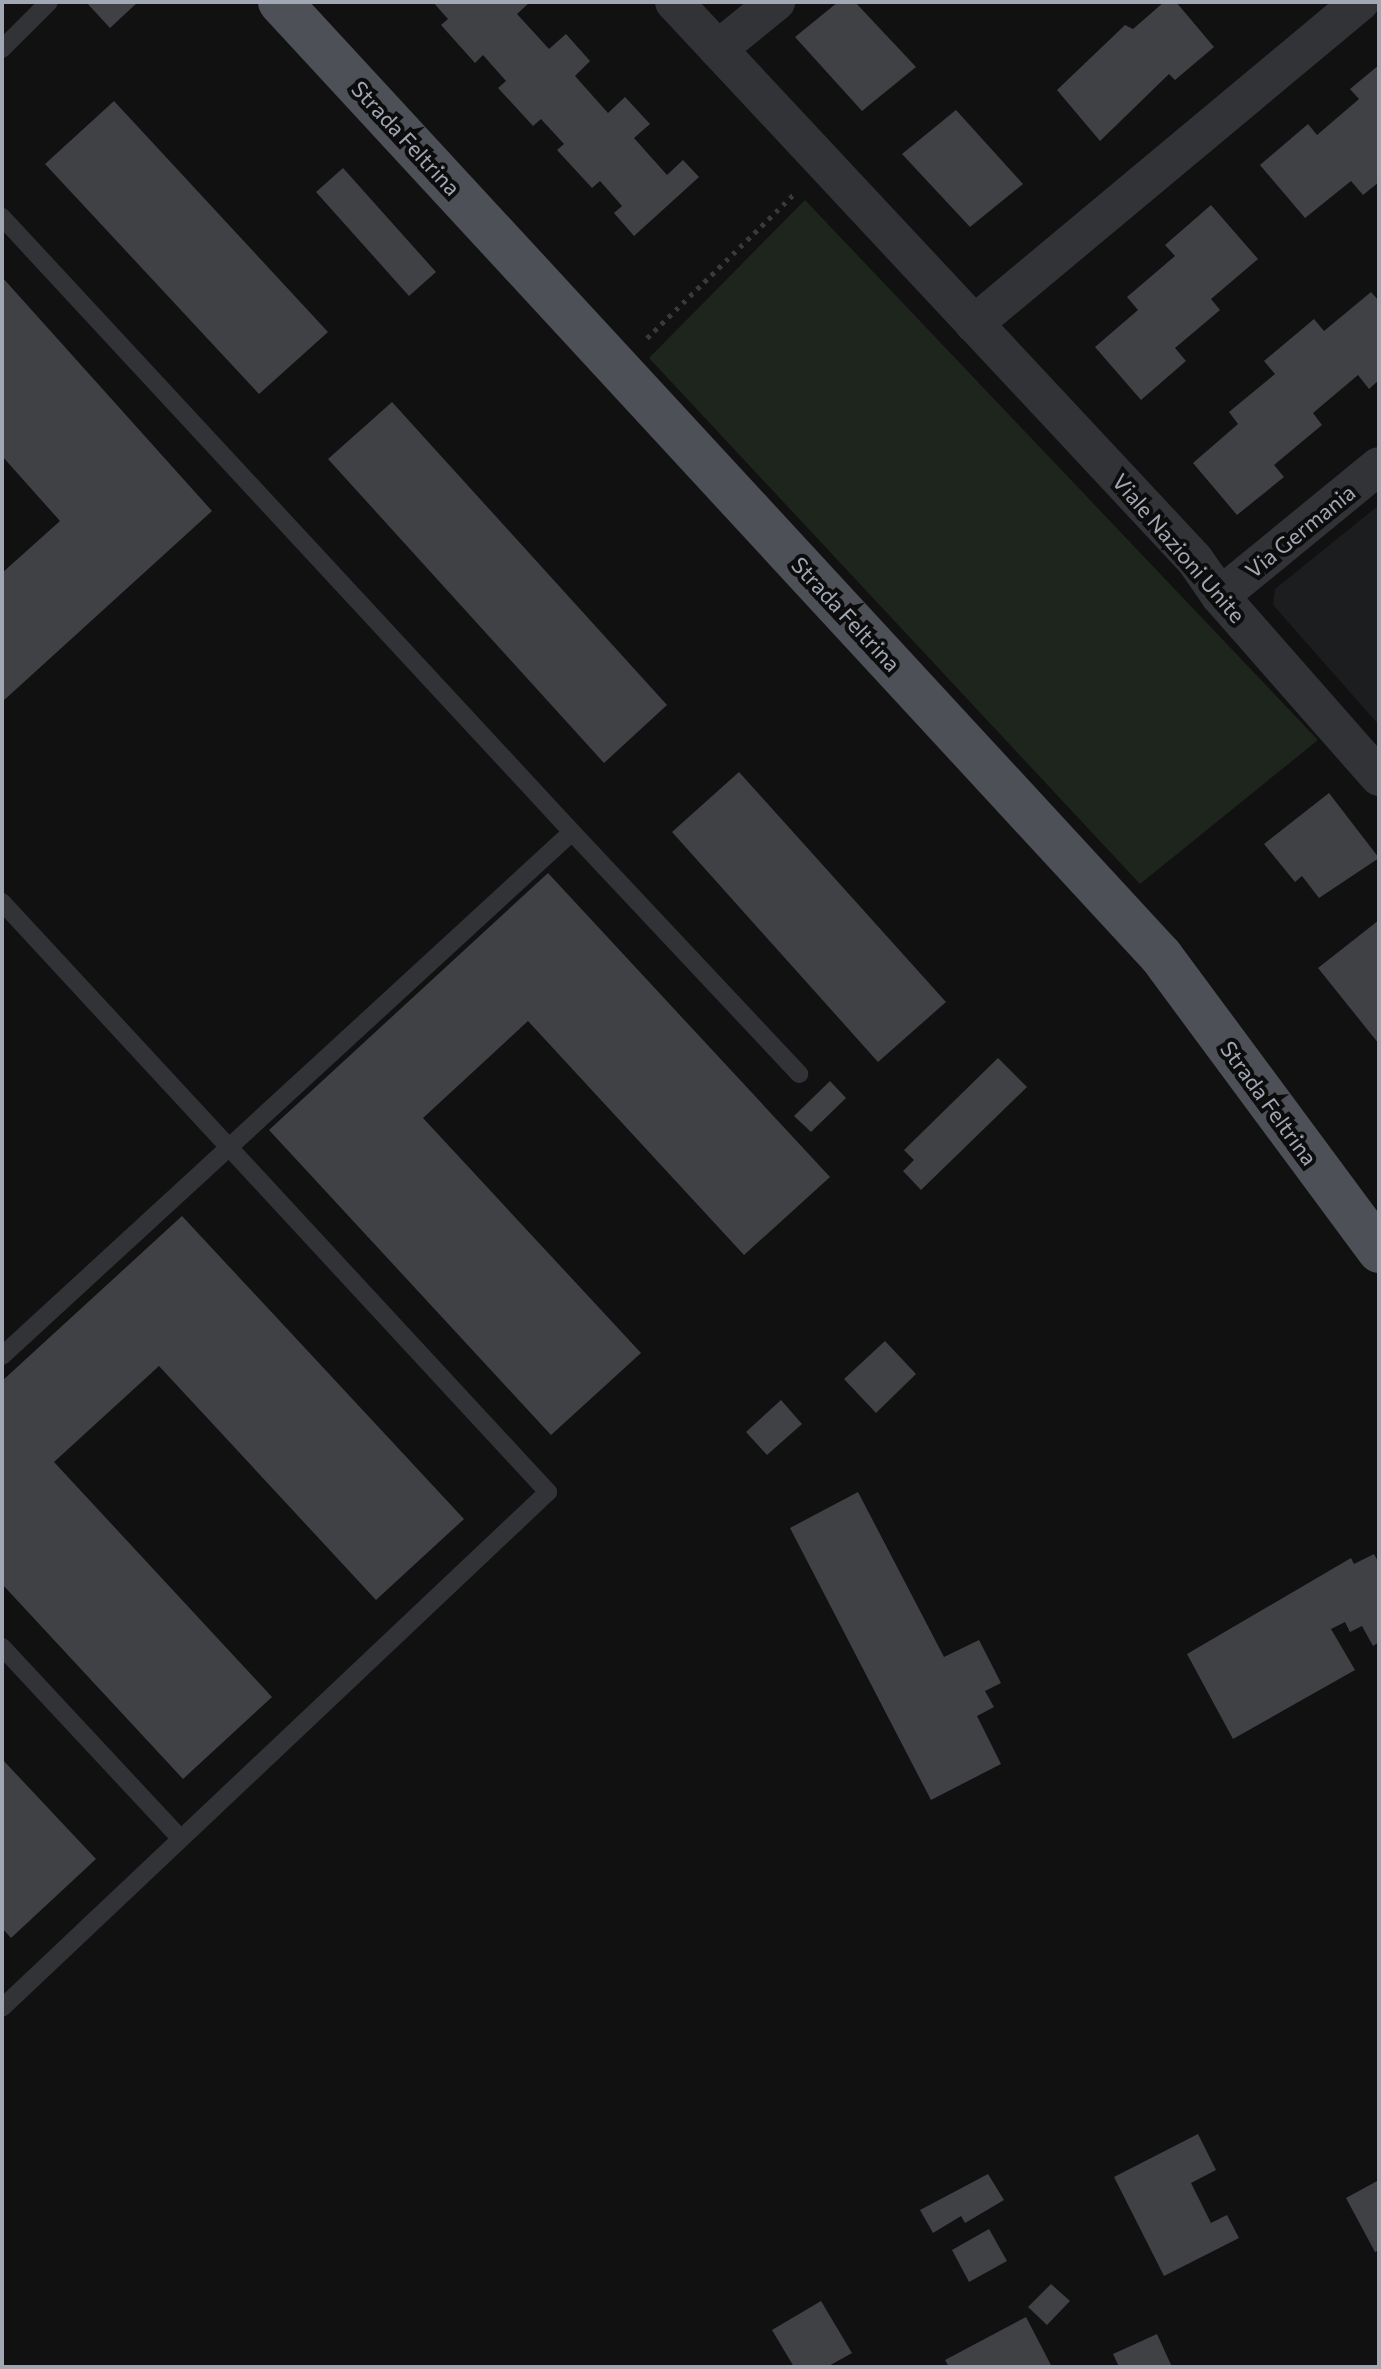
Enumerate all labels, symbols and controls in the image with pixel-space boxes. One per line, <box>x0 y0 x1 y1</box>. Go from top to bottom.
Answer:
street label: Strada Feltrina <box>346 75 466 201</box>
street label: Viale Nazioni Unite <box>1107 468 1251 628</box>
street label: Via Germania <box>1240 479 1360 583</box>
street label: Strada Feltrina <box>786 551 906 677</box>
street label: Strada Feltrina <box>1215 1036 1323 1170</box>

